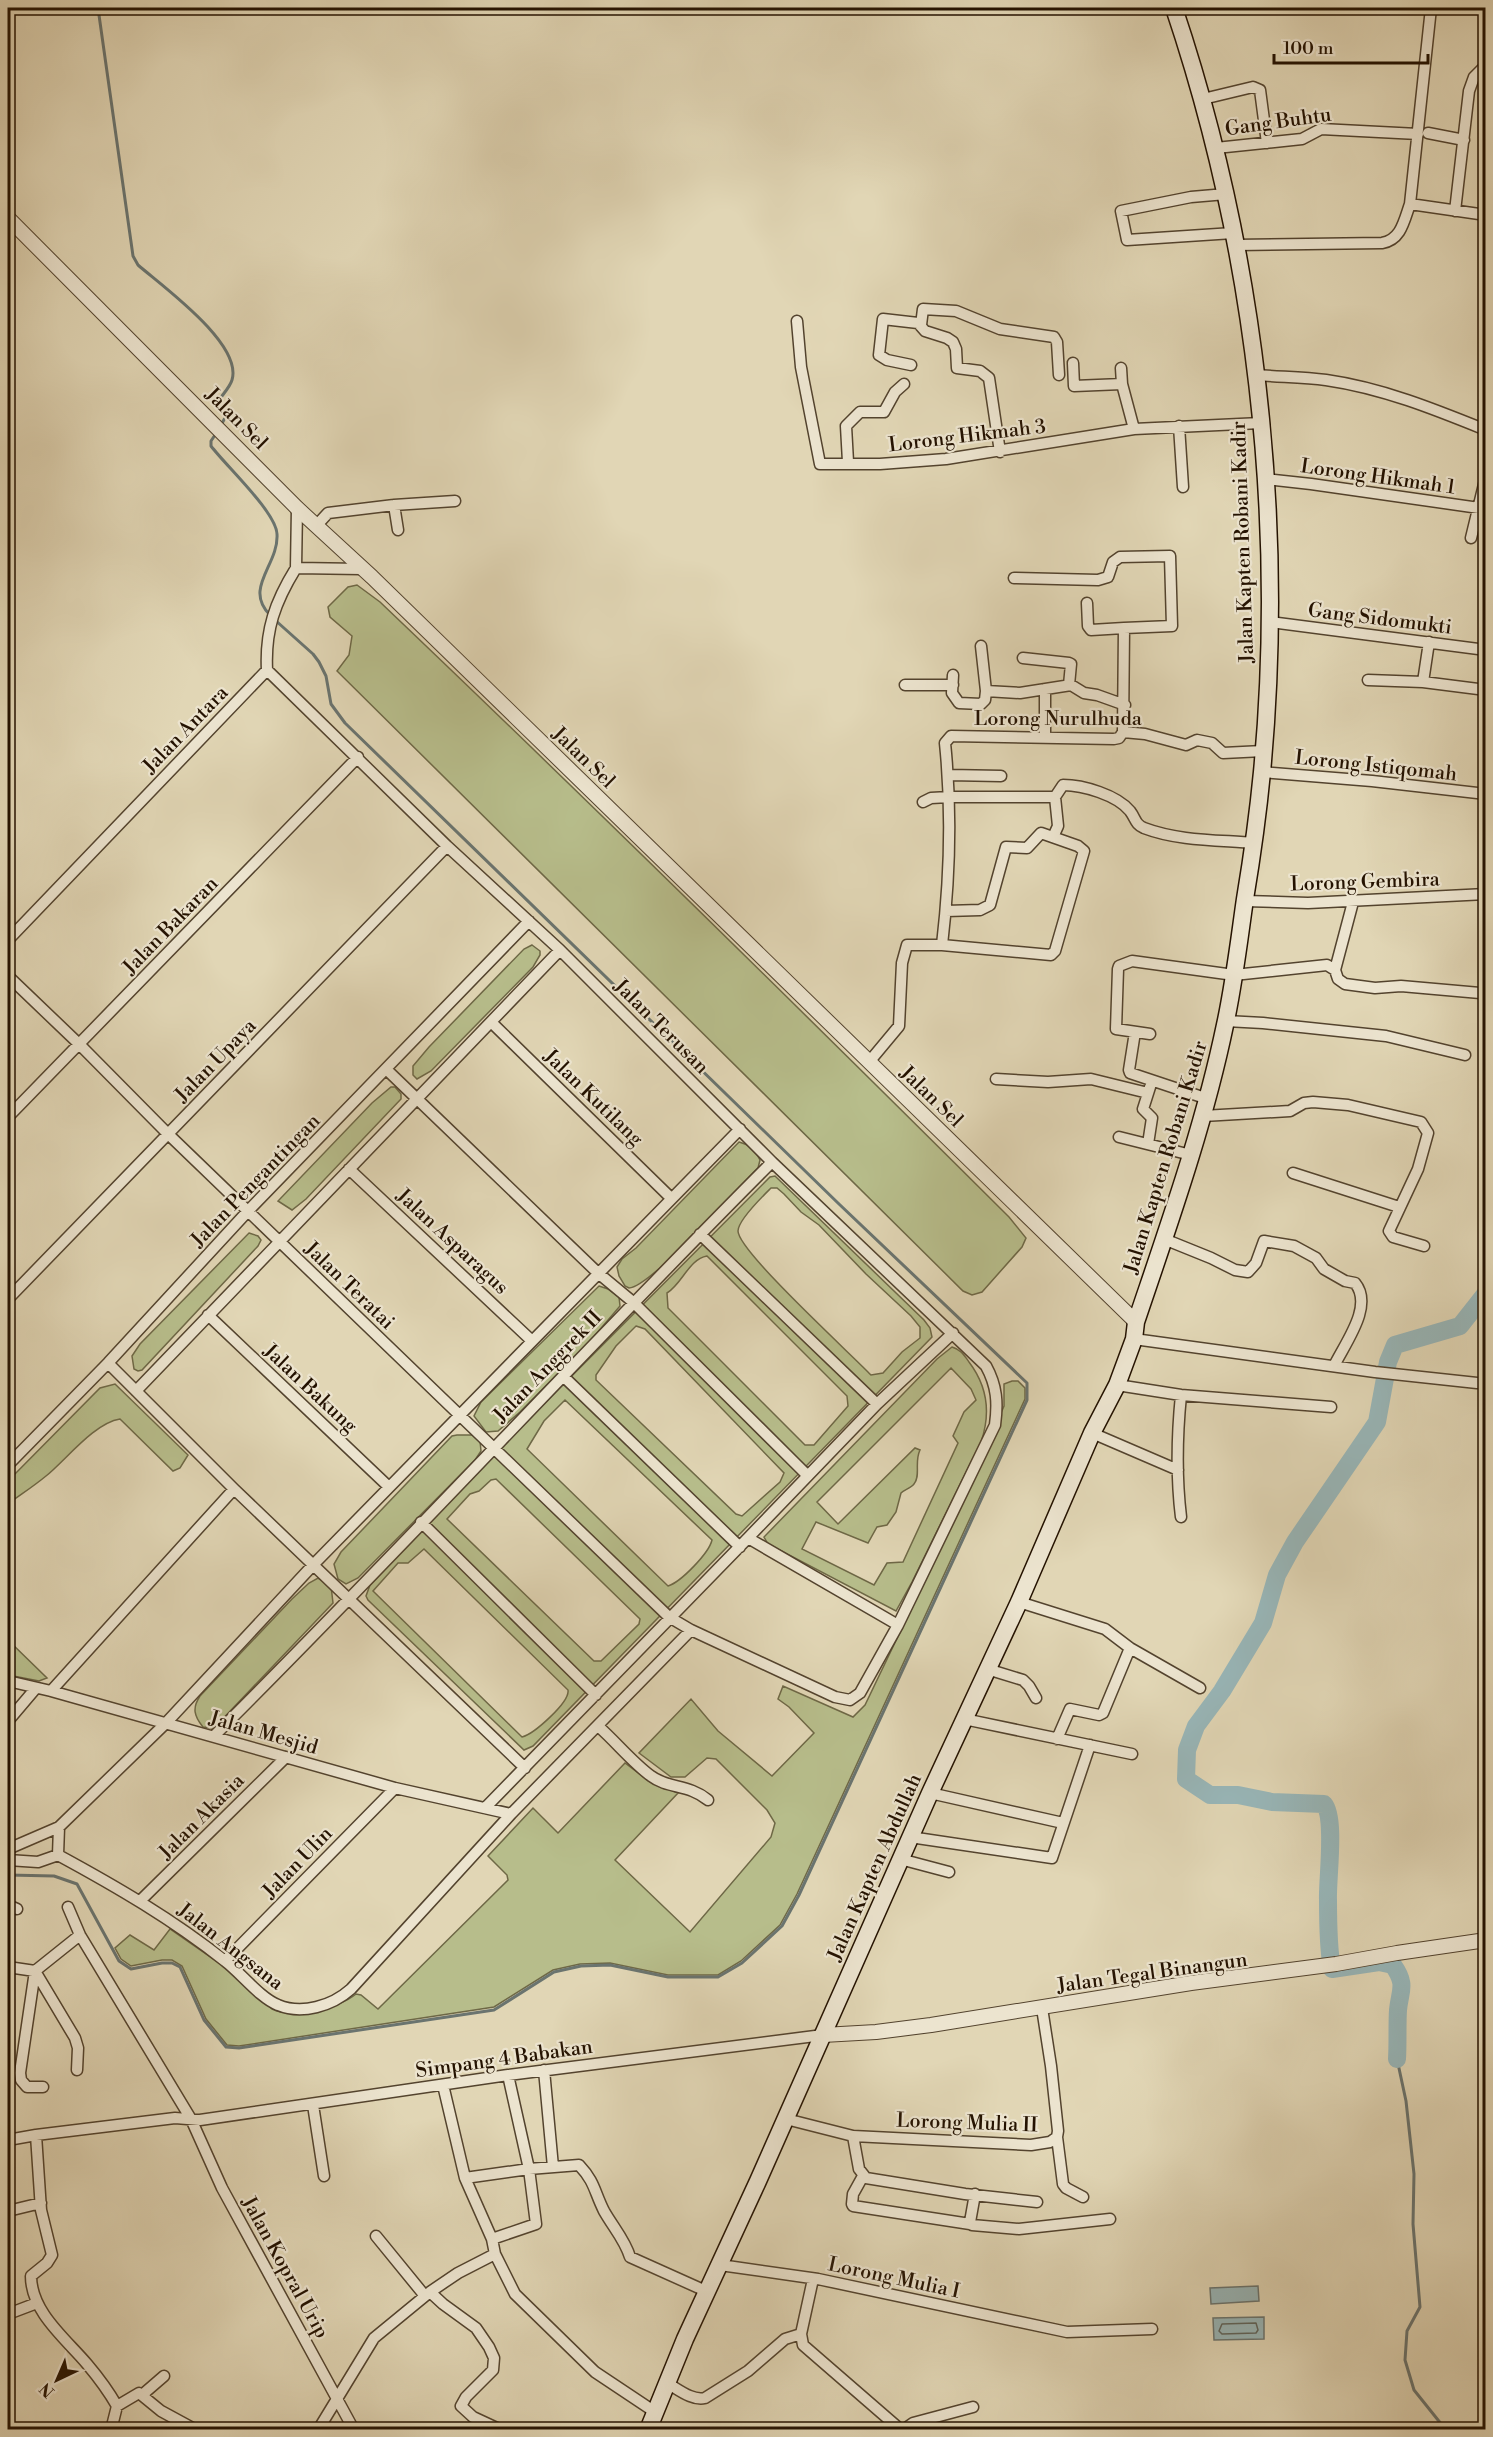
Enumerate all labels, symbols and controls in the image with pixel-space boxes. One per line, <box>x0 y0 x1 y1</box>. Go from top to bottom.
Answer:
scale bar <box>1274 27 1428 65</box>
text: 100 m <box>1283 37 1334 60</box>
street label: Gang Buhtu <box>1223 103 1334 142</box>
street label: Jalan Sel <box>199 382 272 456</box>
street label: Lorong Hikmah 3 <box>887 414 1047 459</box>
street label: Jalan Kapten Robani Kadir <box>1227 420 1260 664</box>
street label: Lorong Hikmah 1 <box>1299 454 1457 501</box>
street label: Gang Sidomukti <box>1306 598 1454 641</box>
street label: Jalan Antara <box>137 680 235 780</box>
street label: Lorong Nurulhuda <box>974 707 1143 732</box>
street label: Jalan Sel <box>545 721 620 794</box>
street label: Lorong Istiqomah <box>1293 746 1458 787</box>
street label: Lorong Gembira <box>1290 867 1441 898</box>
street label: Jalan Bakaran <box>117 872 224 981</box>
street label: Jalan Terusan <box>607 974 714 1080</box>
street label: Jalan Upaya <box>169 1013 263 1109</box>
street label: Jalan Kapten Robani Kadir <box>1119 1038 1214 1278</box>
street label: Jalan Kutilang <box>537 1044 648 1152</box>
street label: Jalan Sel <box>893 1060 968 1133</box>
street label: Jalan Pengantingan <box>185 1109 326 1254</box>
street label: Jalan Asparagus <box>390 1183 513 1300</box>
street label: Jalan Teratai <box>298 1236 400 1336</box>
street label: Jalan Anggrek II <box>488 1306 608 1429</box>
street label: Jalan Bakung <box>257 1338 363 1439</box>
street label: Jalan Mesjid <box>205 1706 321 1761</box>
street label: Jalan Akasia <box>153 1768 251 1866</box>
street label: Jalan Kapten Abdullah <box>822 1770 928 1966</box>
street label: Jalan Ulin <box>257 1822 338 1905</box>
street label: Jalan Angsana <box>171 1897 289 1997</box>
street label: Jalan Tegal Binangun <box>1054 1948 1249 1999</box>
street label: Simpang 4 Babakan <box>414 2035 594 2084</box>
street label: Lorong Mulia II <box>896 2109 1039 2138</box>
street label: Jalan Kopral Urip <box>235 2192 334 2343</box>
street label: Lorong Mulia I <box>826 2252 962 2305</box>
north arrow <box>27 2350 87 2410</box>
text: N <box>36 2378 59 2402</box>

